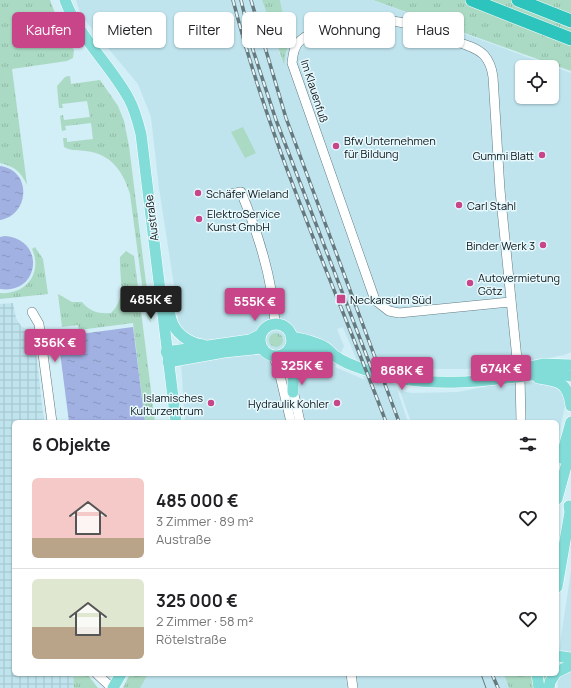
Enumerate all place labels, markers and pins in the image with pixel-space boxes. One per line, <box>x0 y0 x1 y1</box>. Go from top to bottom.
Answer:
place label: Bfw Unternehmen für Bildung <box>344 133 436 161</box>
marker: Bfw Unternehmen für Bildung <box>331 141 341 151</box>
place label: Gummi Blatt <box>473 148 534 163</box>
marker: Gummi Blatt <box>537 150 547 160</box>
place label: Schäfer Wieland <box>206 186 289 201</box>
marker: Schäfer Wieland <box>193 188 203 198</box>
place label: Carl Stahl <box>467 198 516 213</box>
marker: Carl Stahl <box>454 200 464 210</box>
place label: ElektroService Kunst GmbH <box>207 206 281 234</box>
marker: ElektroService Kunst GmbH <box>194 214 204 224</box>
place label: Binder Werk 3 <box>466 238 535 253</box>
marker: Binder Werk 3 <box>538 240 548 250</box>
place label: Autovermietung Götz <box>478 270 560 298</box>
marker: Autovermietung Götz <box>465 278 475 288</box>
pin: 485K € <box>118 286 184 320</box>
pin: 555K € <box>222 288 288 322</box>
place label: Neckarsulm Süd <box>350 292 432 307</box>
marker: Neckarsulm Süd <box>335 293 347 305</box>
pin: 356K € <box>22 329 88 363</box>
pin: 325K € <box>269 352 335 386</box>
pin: 674K € <box>468 355 534 389</box>
pin: 868K € <box>369 357 435 391</box>
place label: Islamisches Kulturzentrum <box>130 390 203 418</box>
place label: Hydraulik Kohler <box>248 396 329 411</box>
marker: Islamisches Kulturzentrum <box>206 398 216 408</box>
marker: Hydraulik Kohler <box>332 398 342 408</box>

